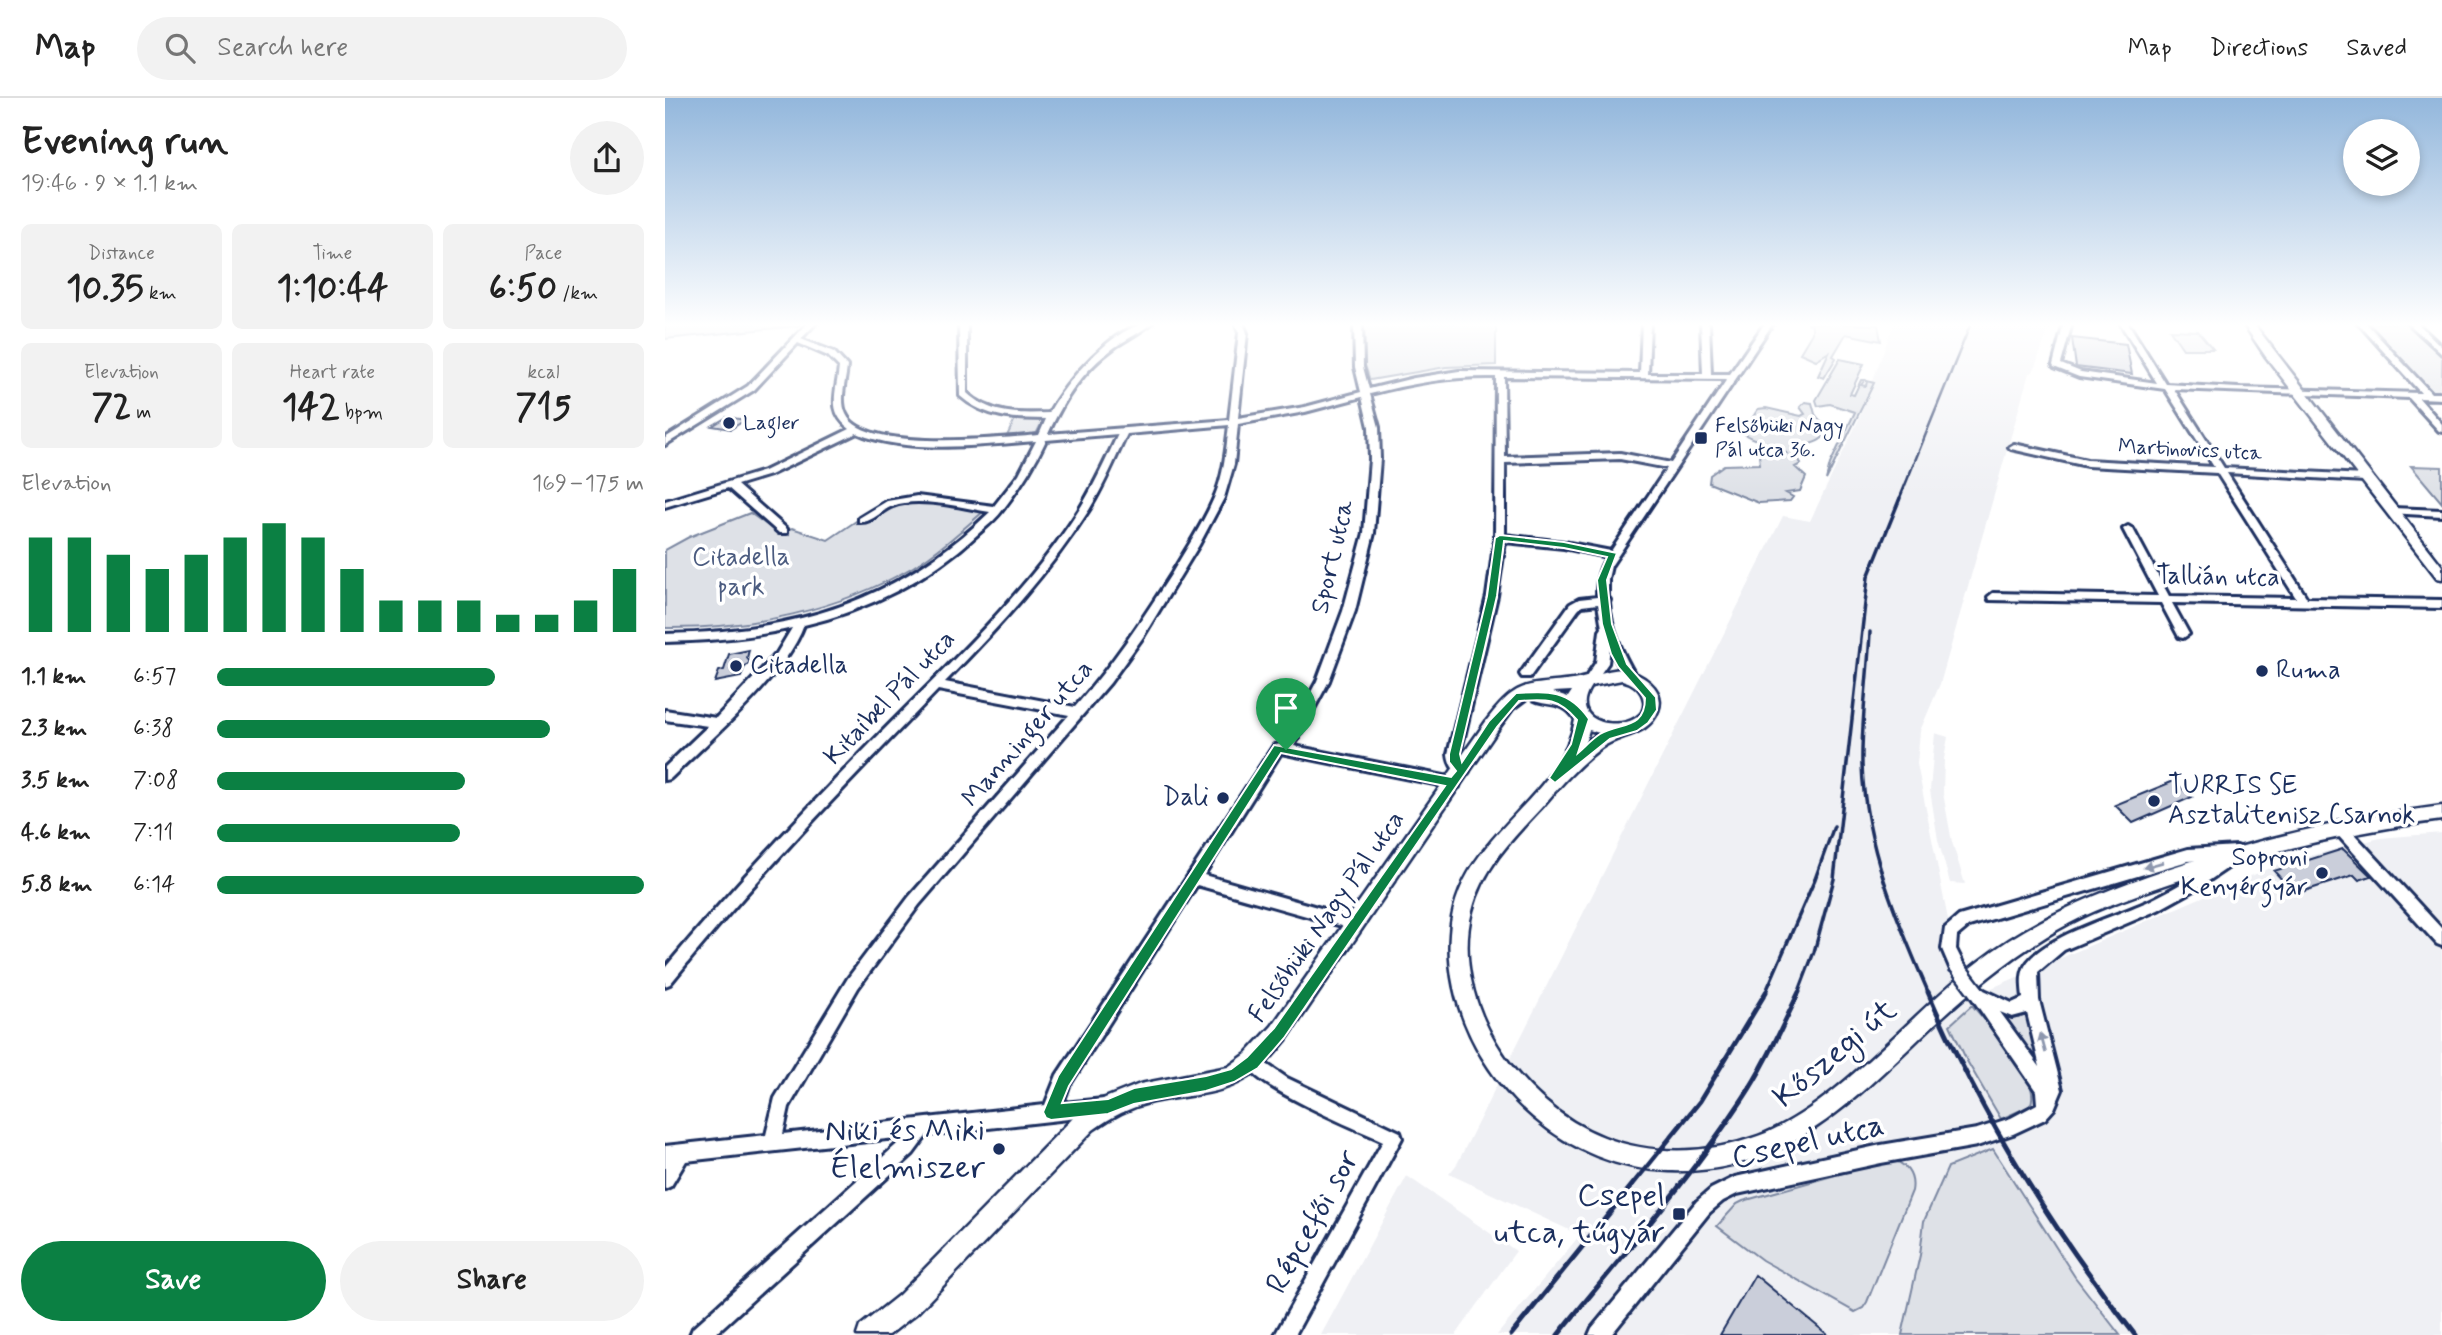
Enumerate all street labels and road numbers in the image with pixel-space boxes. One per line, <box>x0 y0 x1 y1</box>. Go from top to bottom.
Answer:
street label: Martinovics utca <box>2117 432 2263 468</box>
street label: Sport utca <box>1303 496 1363 617</box>
street label: Tallián utca <box>2156 559 2280 595</box>
street label: Kitaibel Pál utca <box>817 623 963 773</box>
street label: Manninger utca <box>955 653 1104 817</box>
street label: Felsőbüki Nagy Pál utca <box>1241 804 1415 1031</box>
street label: Kőszegi út <box>1764 990 1907 1120</box>
street label: Csepel utca <box>1728 1104 1888 1180</box>
street label: Répcefői sor <box>1256 1142 1370 1301</box>

